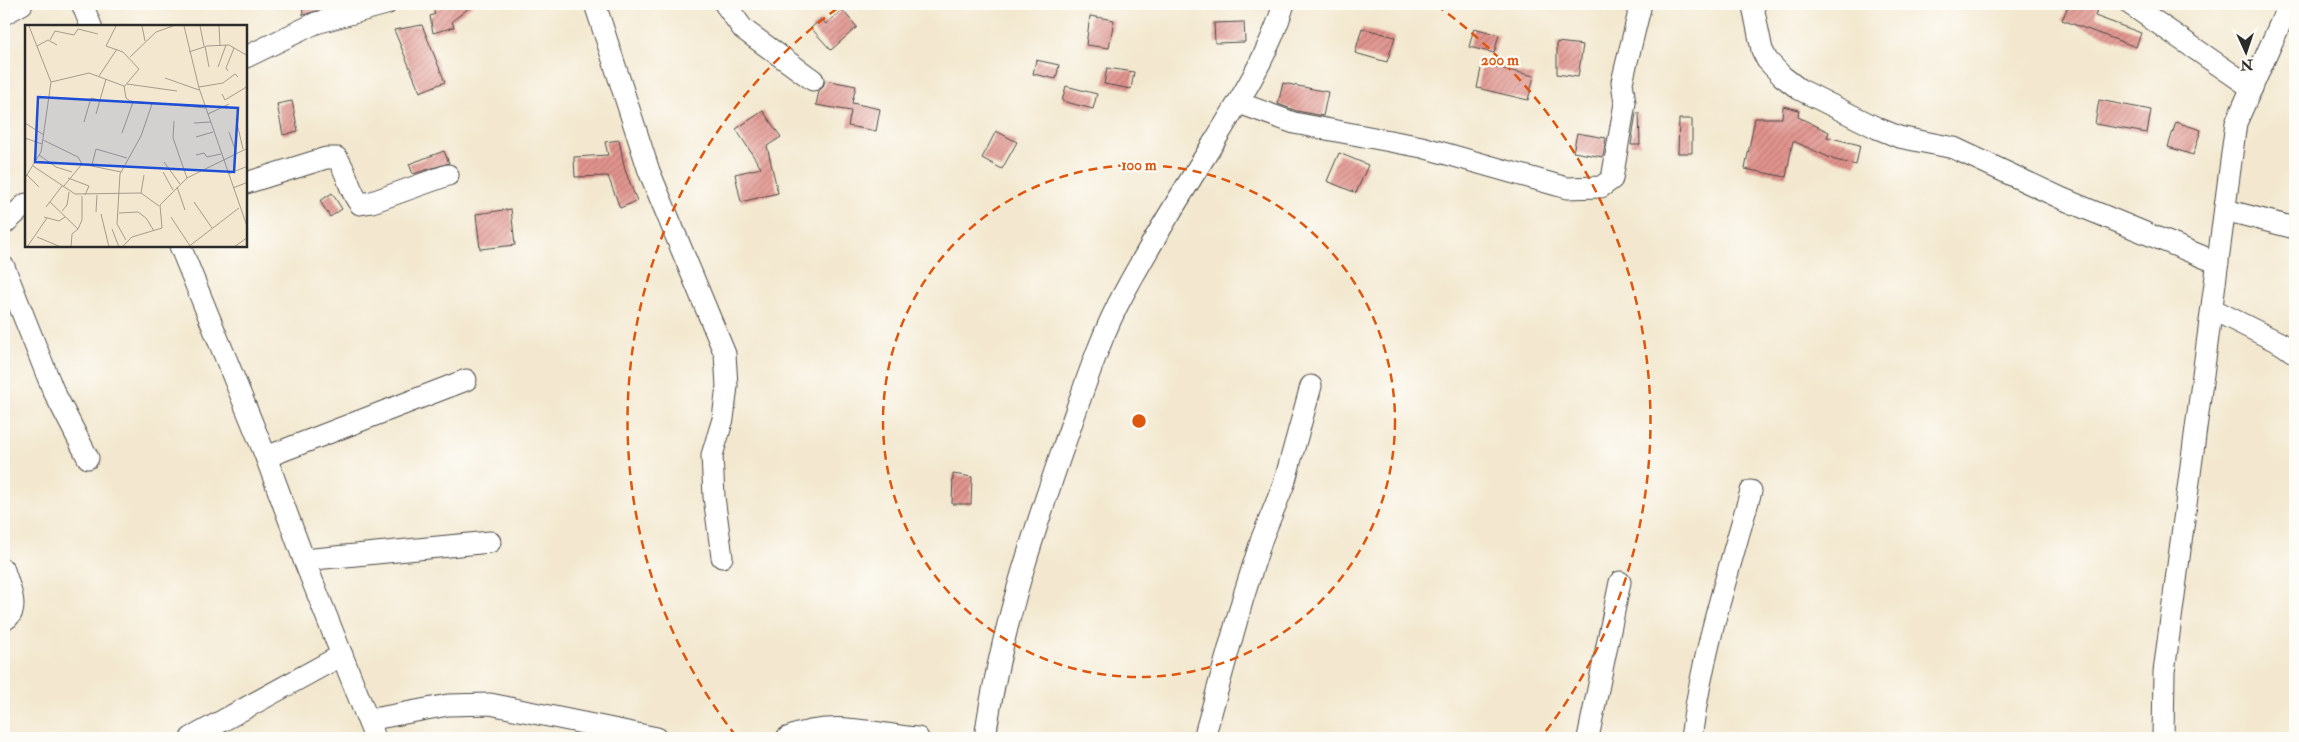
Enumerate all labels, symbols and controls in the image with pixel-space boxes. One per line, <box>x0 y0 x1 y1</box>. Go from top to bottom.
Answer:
inset map <box>25 25 248 248</box>
north arrow <box>2222 28 2272 78</box>
text: 200 m <box>1481 51 1519 70</box>
text: N <box>2239 56 2254 73</box>
text: 100 m <box>1121 156 1157 175</box>
centre of rings <box>1130 412 1148 430</box>

